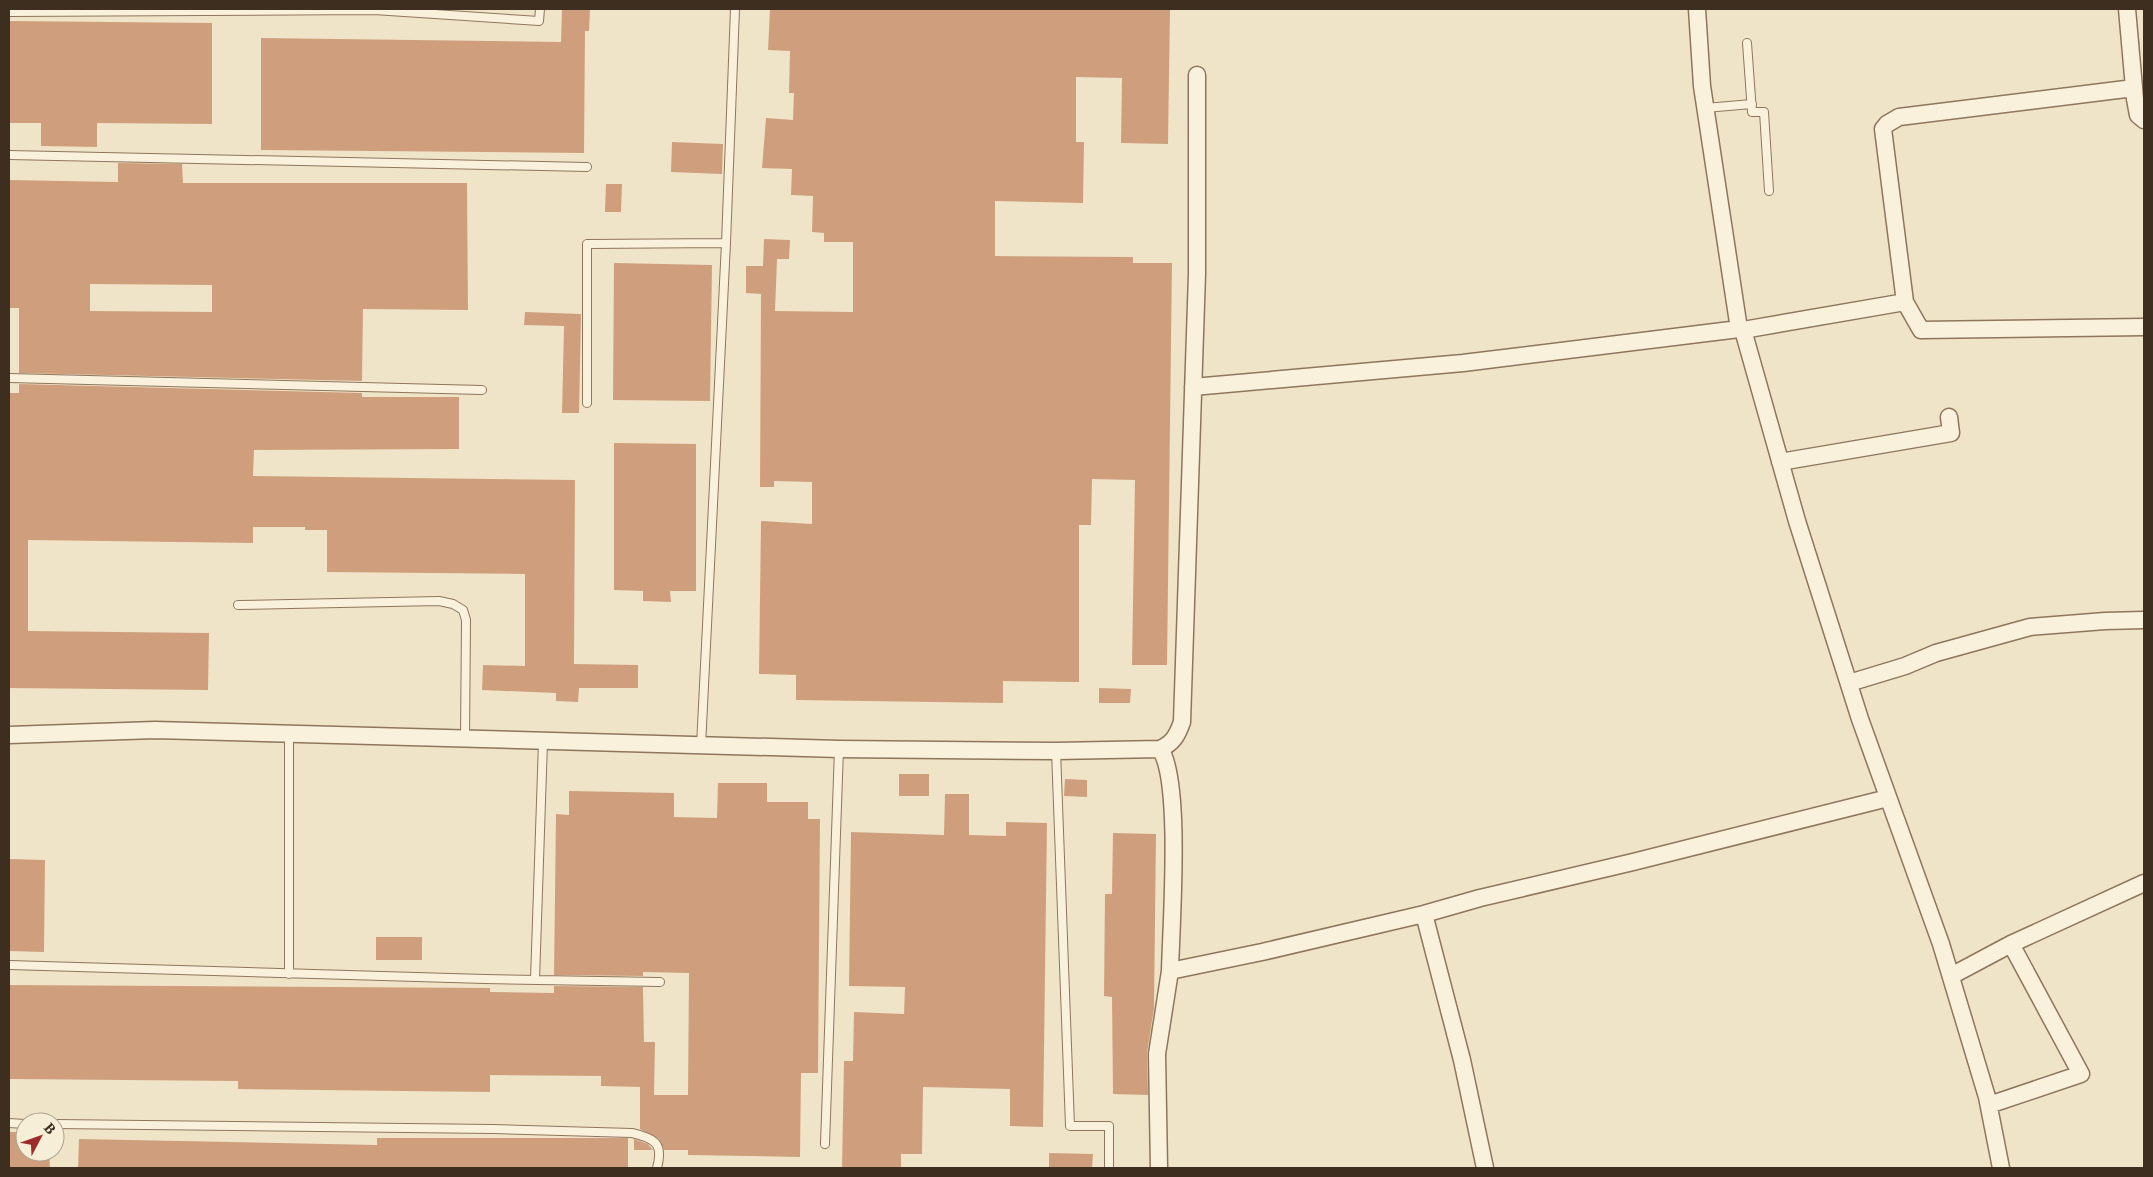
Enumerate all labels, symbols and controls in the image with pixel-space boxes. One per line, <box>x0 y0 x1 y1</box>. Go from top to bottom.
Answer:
north arrow <box>15 1112 65 1162</box>
text: B <box>40 1118 60 1138</box>

